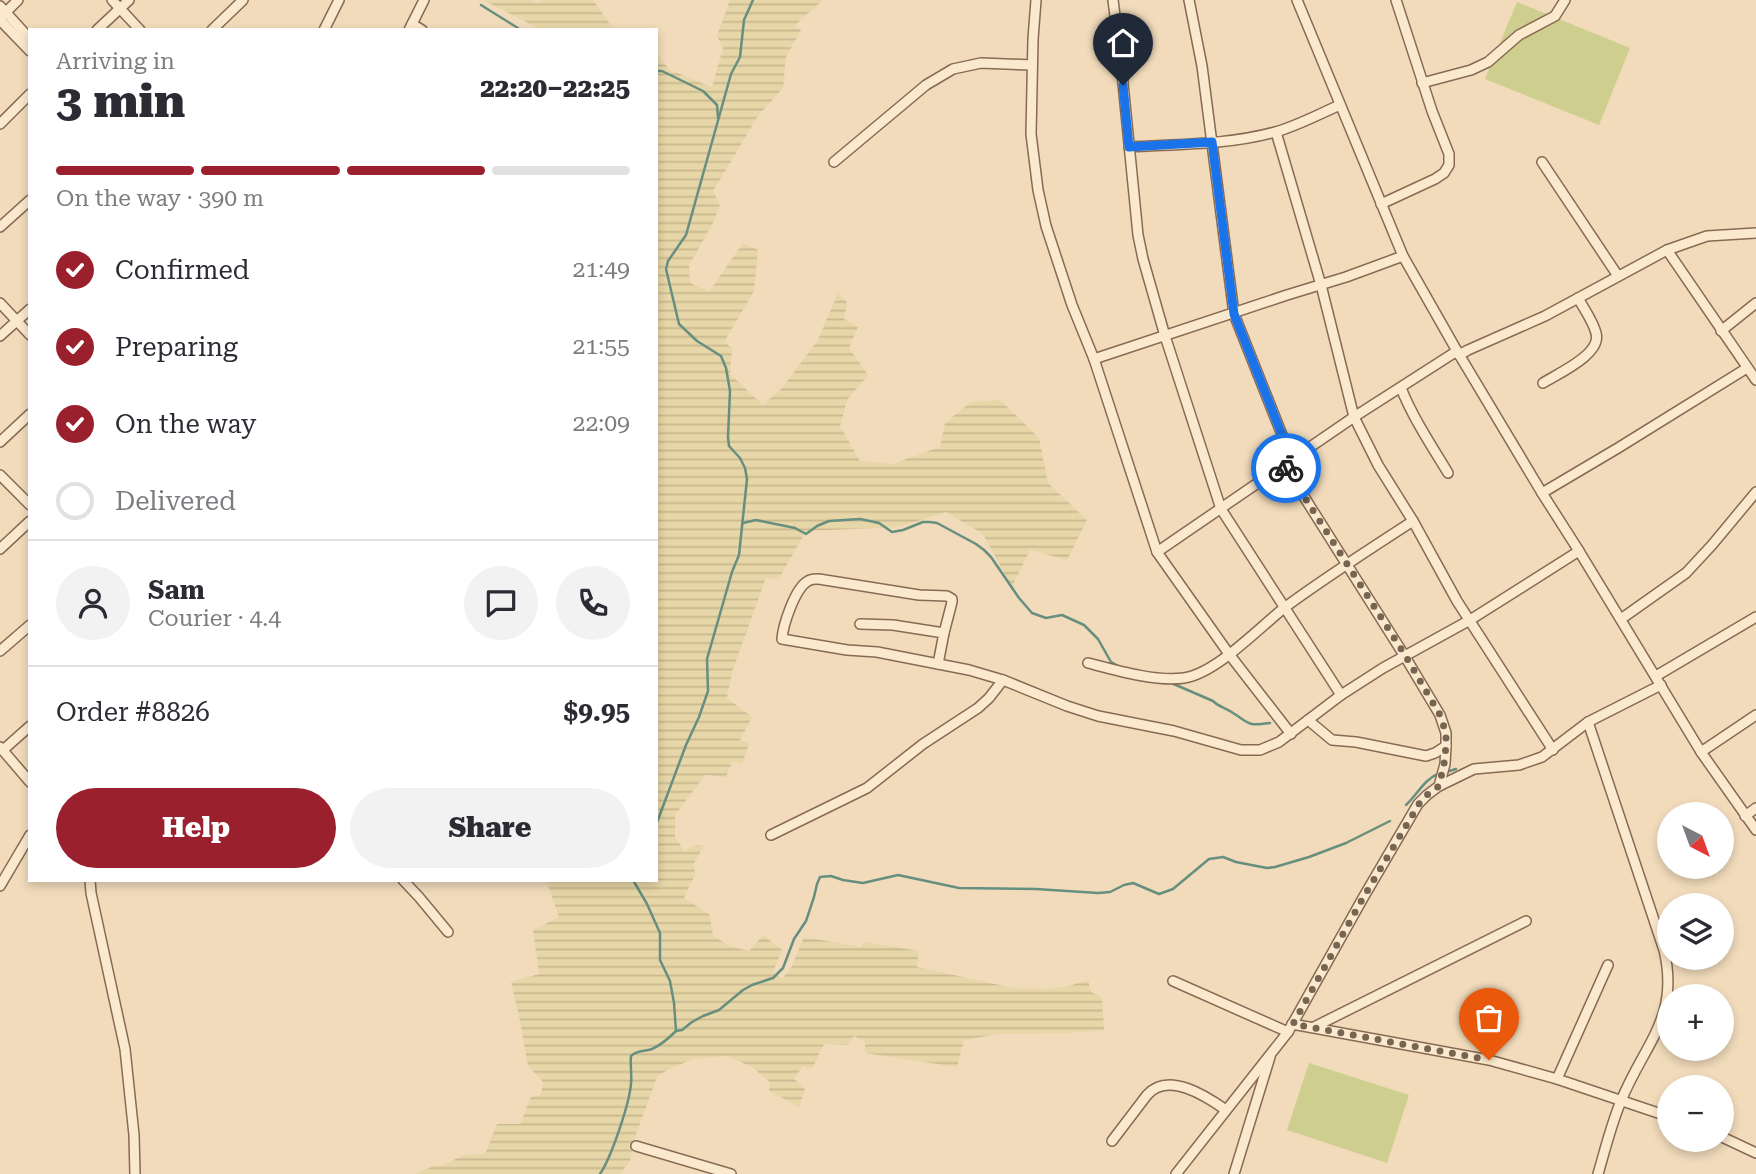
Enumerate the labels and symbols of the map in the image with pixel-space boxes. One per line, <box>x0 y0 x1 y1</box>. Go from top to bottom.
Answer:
pin <box>1093 13 1153 85</box>
courier <box>1251 433 1321 503</box>
north arrow <box>1657 802 1734 878</box>
pin <box>1459 988 1519 1060</box>

